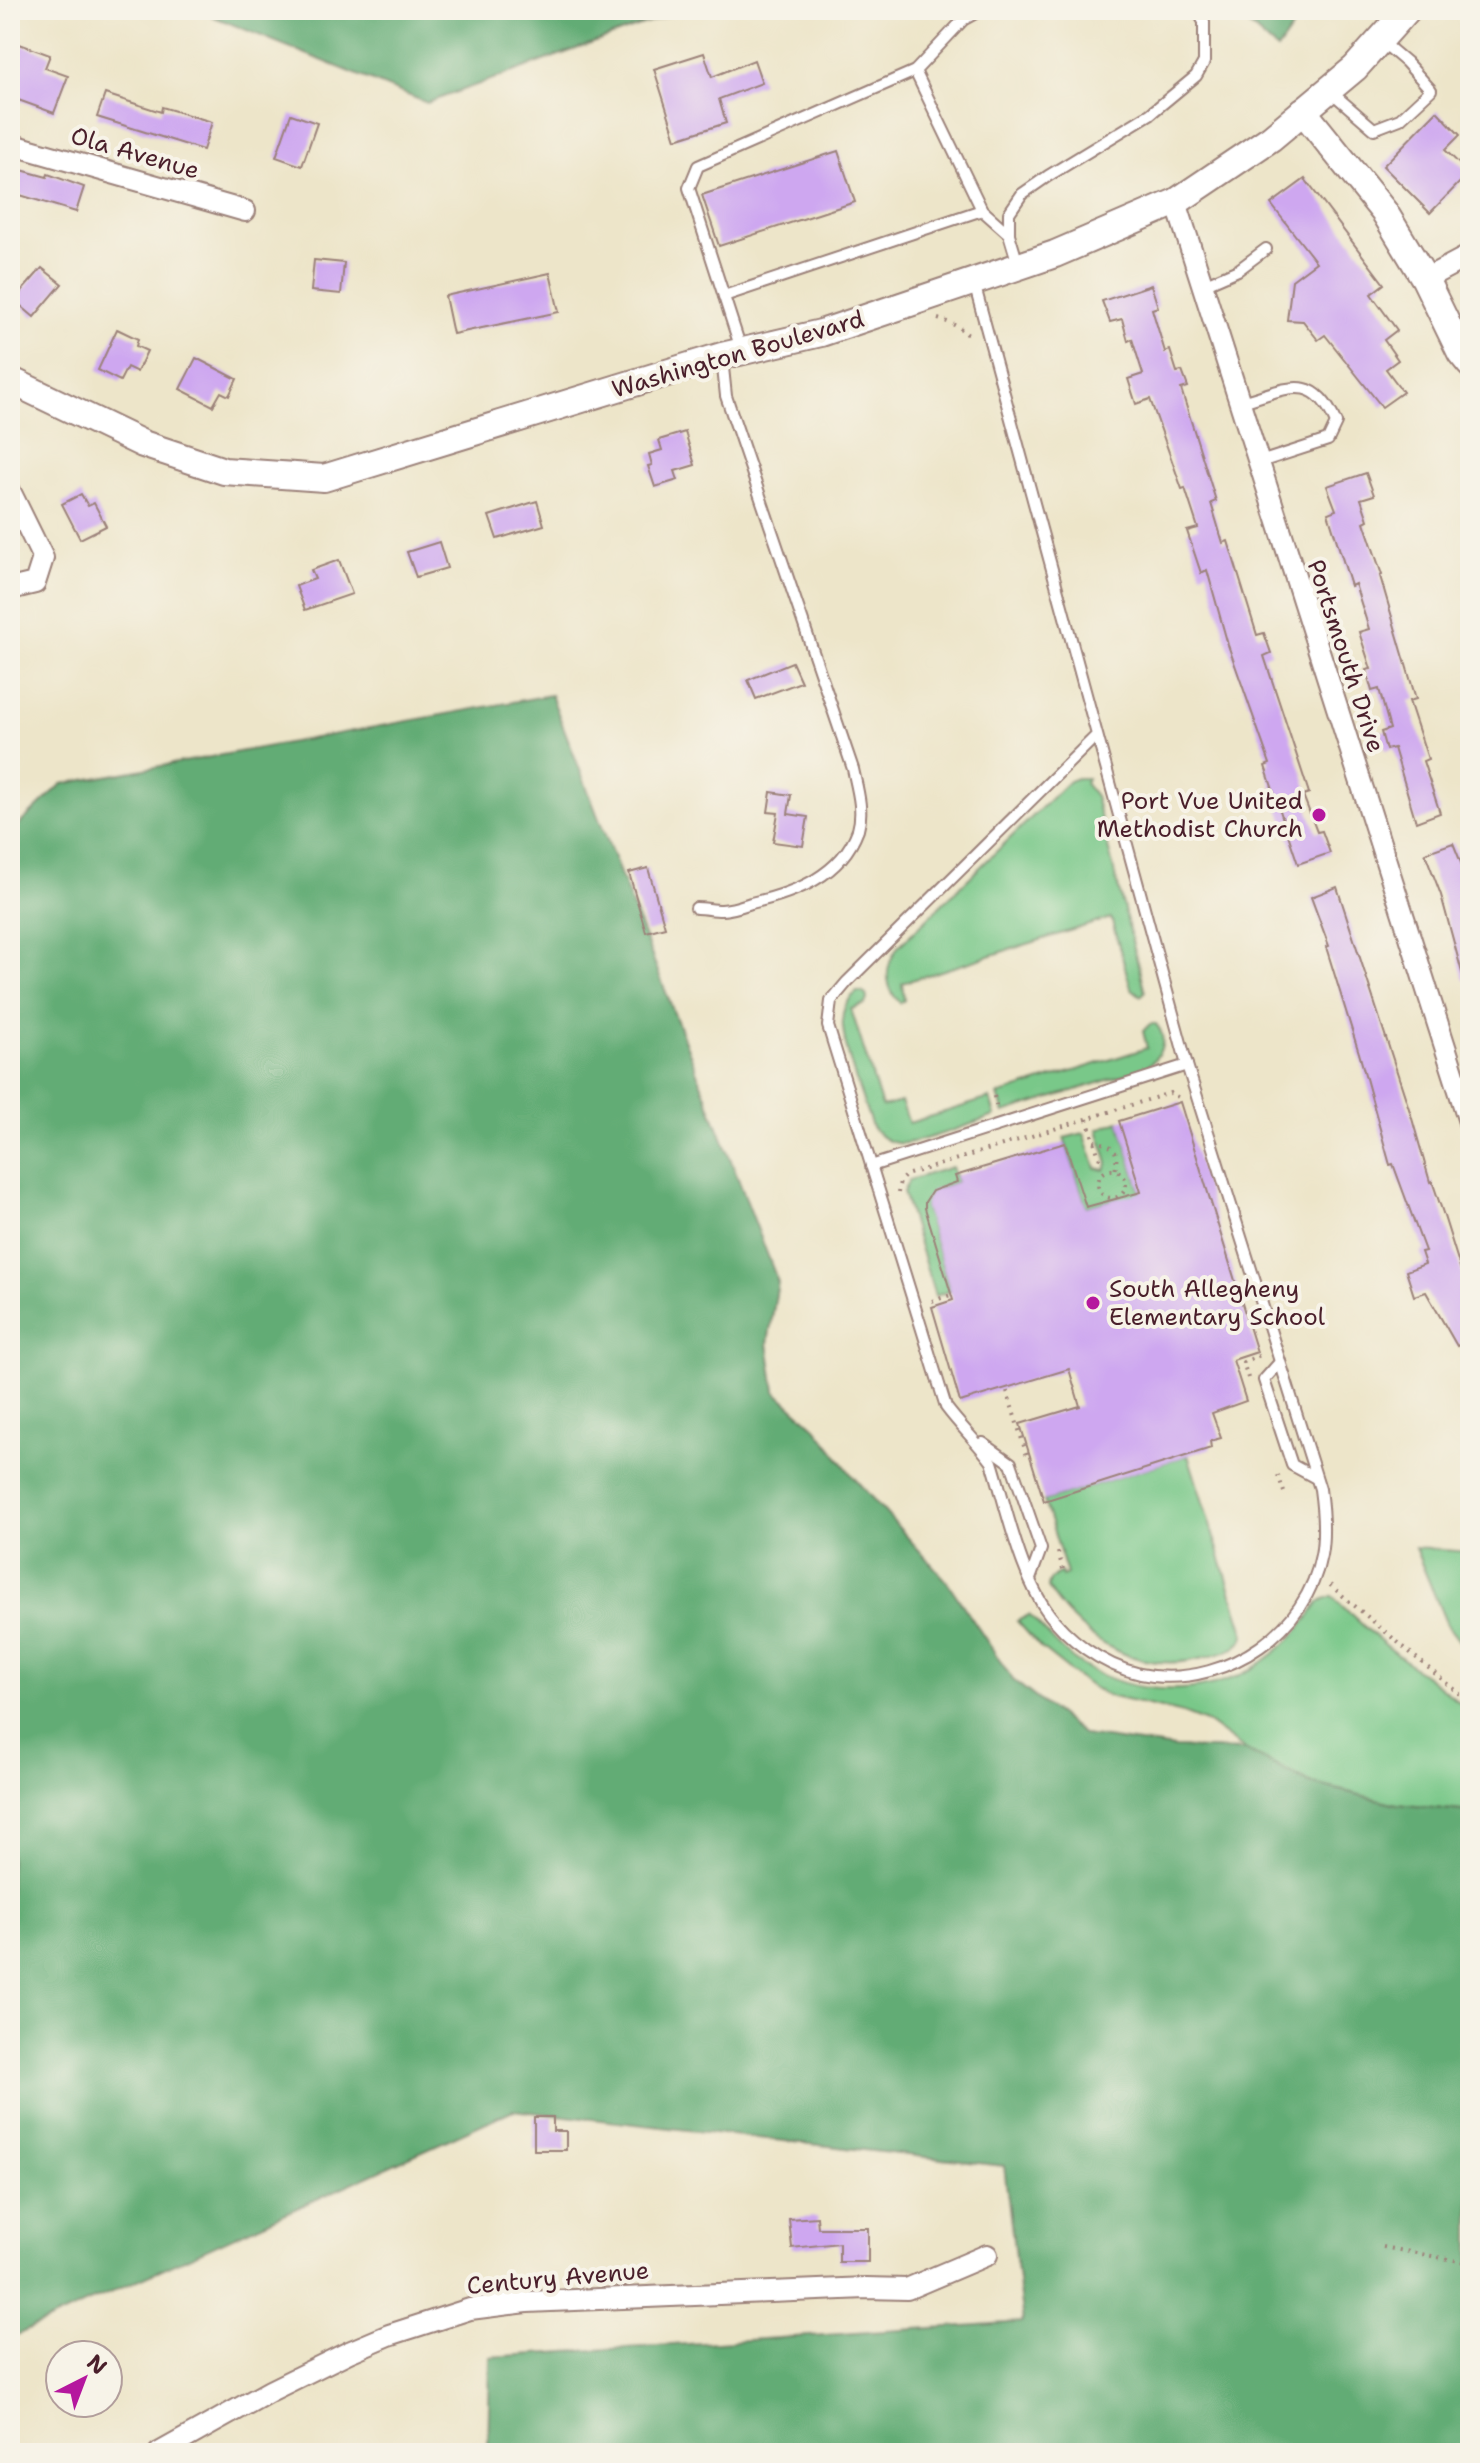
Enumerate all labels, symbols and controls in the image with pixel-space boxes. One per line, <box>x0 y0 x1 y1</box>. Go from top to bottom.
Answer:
street label: Ola Avenue <box>67 119 203 187</box>
street label: Washington Boulevard <box>608 303 868 405</box>
street label: Portsmouth Drive <box>1300 555 1392 757</box>
place label: Port Vue United Methodist Church <box>1097 785 1303 845</box>
marker: Port Vue United Methodist Church <box>1310 806 1328 824</box>
place label: South Allegheny Elementary School <box>1109 1273 1326 1333</box>
marker: South Allegheny Elementary School <box>1084 1294 1102 1312</box>
street label: Century Avenue <box>465 2254 651 2302</box>
north arrow <box>44 2339 124 2419</box>
text: N <box>81 2348 113 2381</box>

